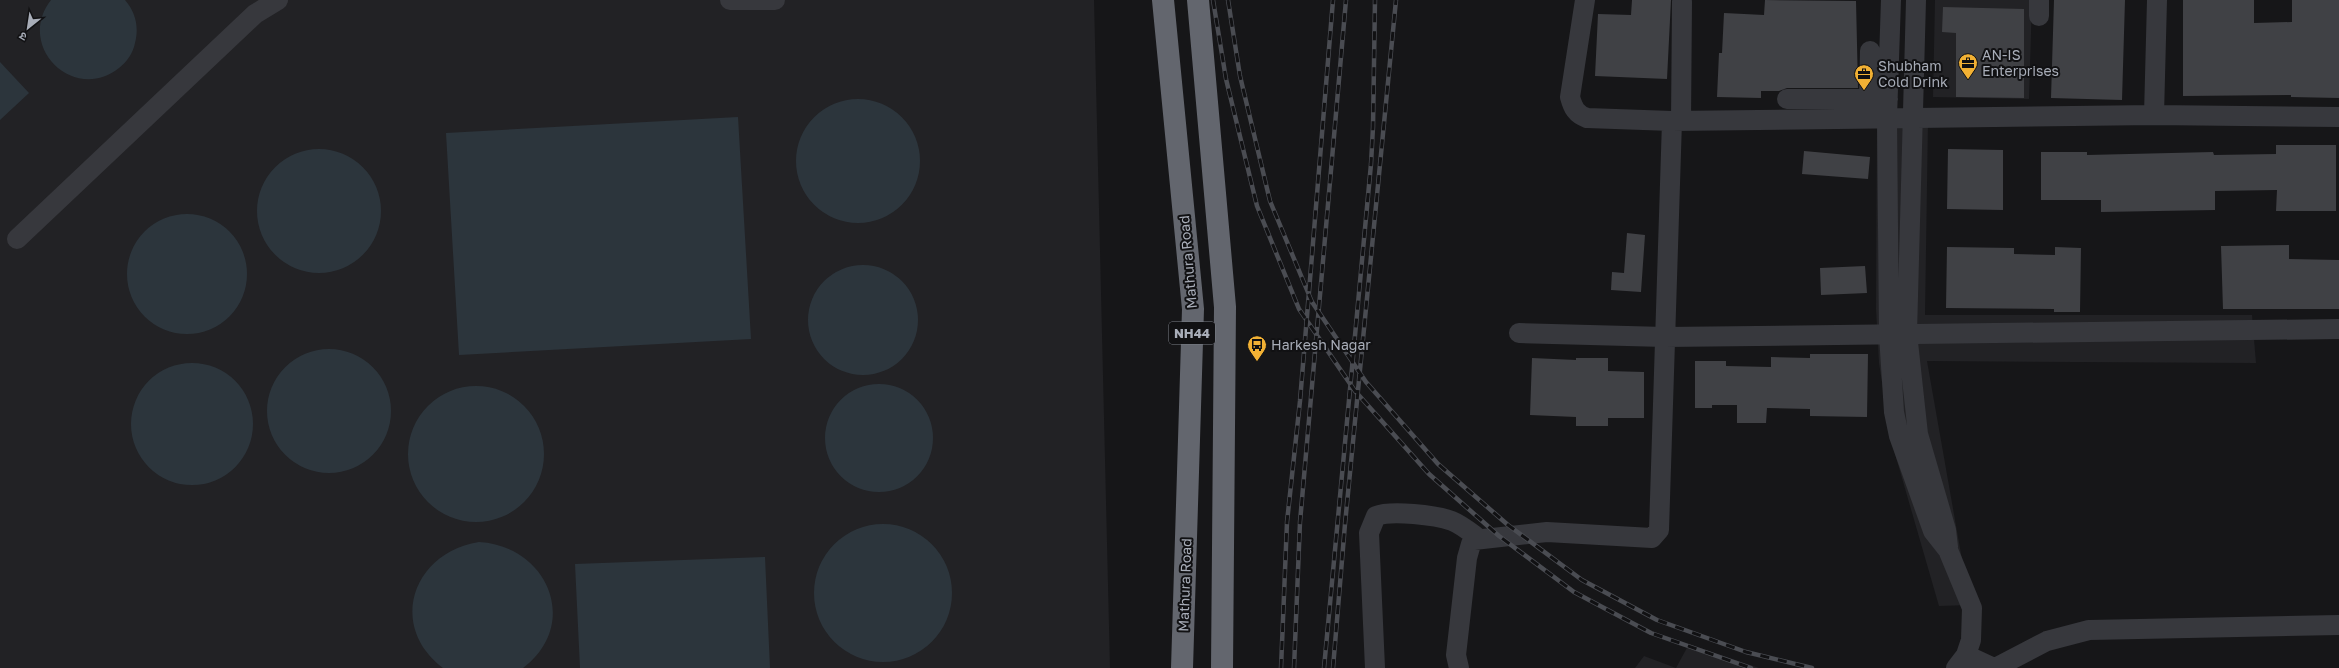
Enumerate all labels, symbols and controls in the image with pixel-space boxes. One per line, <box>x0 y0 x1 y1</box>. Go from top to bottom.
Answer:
north arrow <box>8 8 48 48</box>
text: उ <box>16 30 29 44</box>
place label: AN-IS Enterprises <box>1982 46 2059 79</box>
office icon: AN-IS Enterprises <box>1957 52 1979 80</box>
place label: Shubham Cold Drink <box>1878 57 1948 90</box>
office icon: Shubham Cold Drink <box>1853 63 1875 91</box>
street label: Mathura Road <box>1175 215 1200 309</box>
road number: NH44 <box>1169 322 1215 344</box>
bus stop icon: Harkesh Nagar <box>1246 334 1268 362</box>
place label: Harkesh Nagar <box>1271 336 1371 353</box>
street label: Mathura Road <box>1174 538 1195 632</box>

